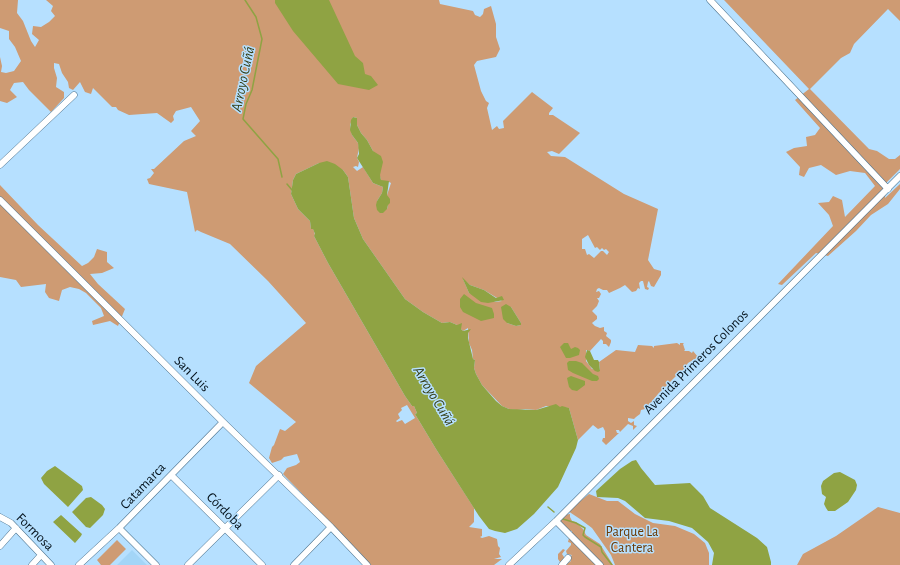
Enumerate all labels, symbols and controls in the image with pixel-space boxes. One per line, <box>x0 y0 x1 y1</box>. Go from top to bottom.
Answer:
water label: Arroyo Cuñá <box>227 45 259 113</box>
street label: Avenida Primeros Colonos <box>640 306 752 418</box>
street label: San Luis <box>171 353 213 395</box>
water label: Arroyo Cuñá <box>409 363 459 429</box>
street label: Catamarca <box>117 459 169 513</box>
street label: Córdoba <box>203 489 247 533</box>
street label: Formosa <box>13 510 57 554</box>
park label: Parque La Cantera <box>605 524 659 556</box>

